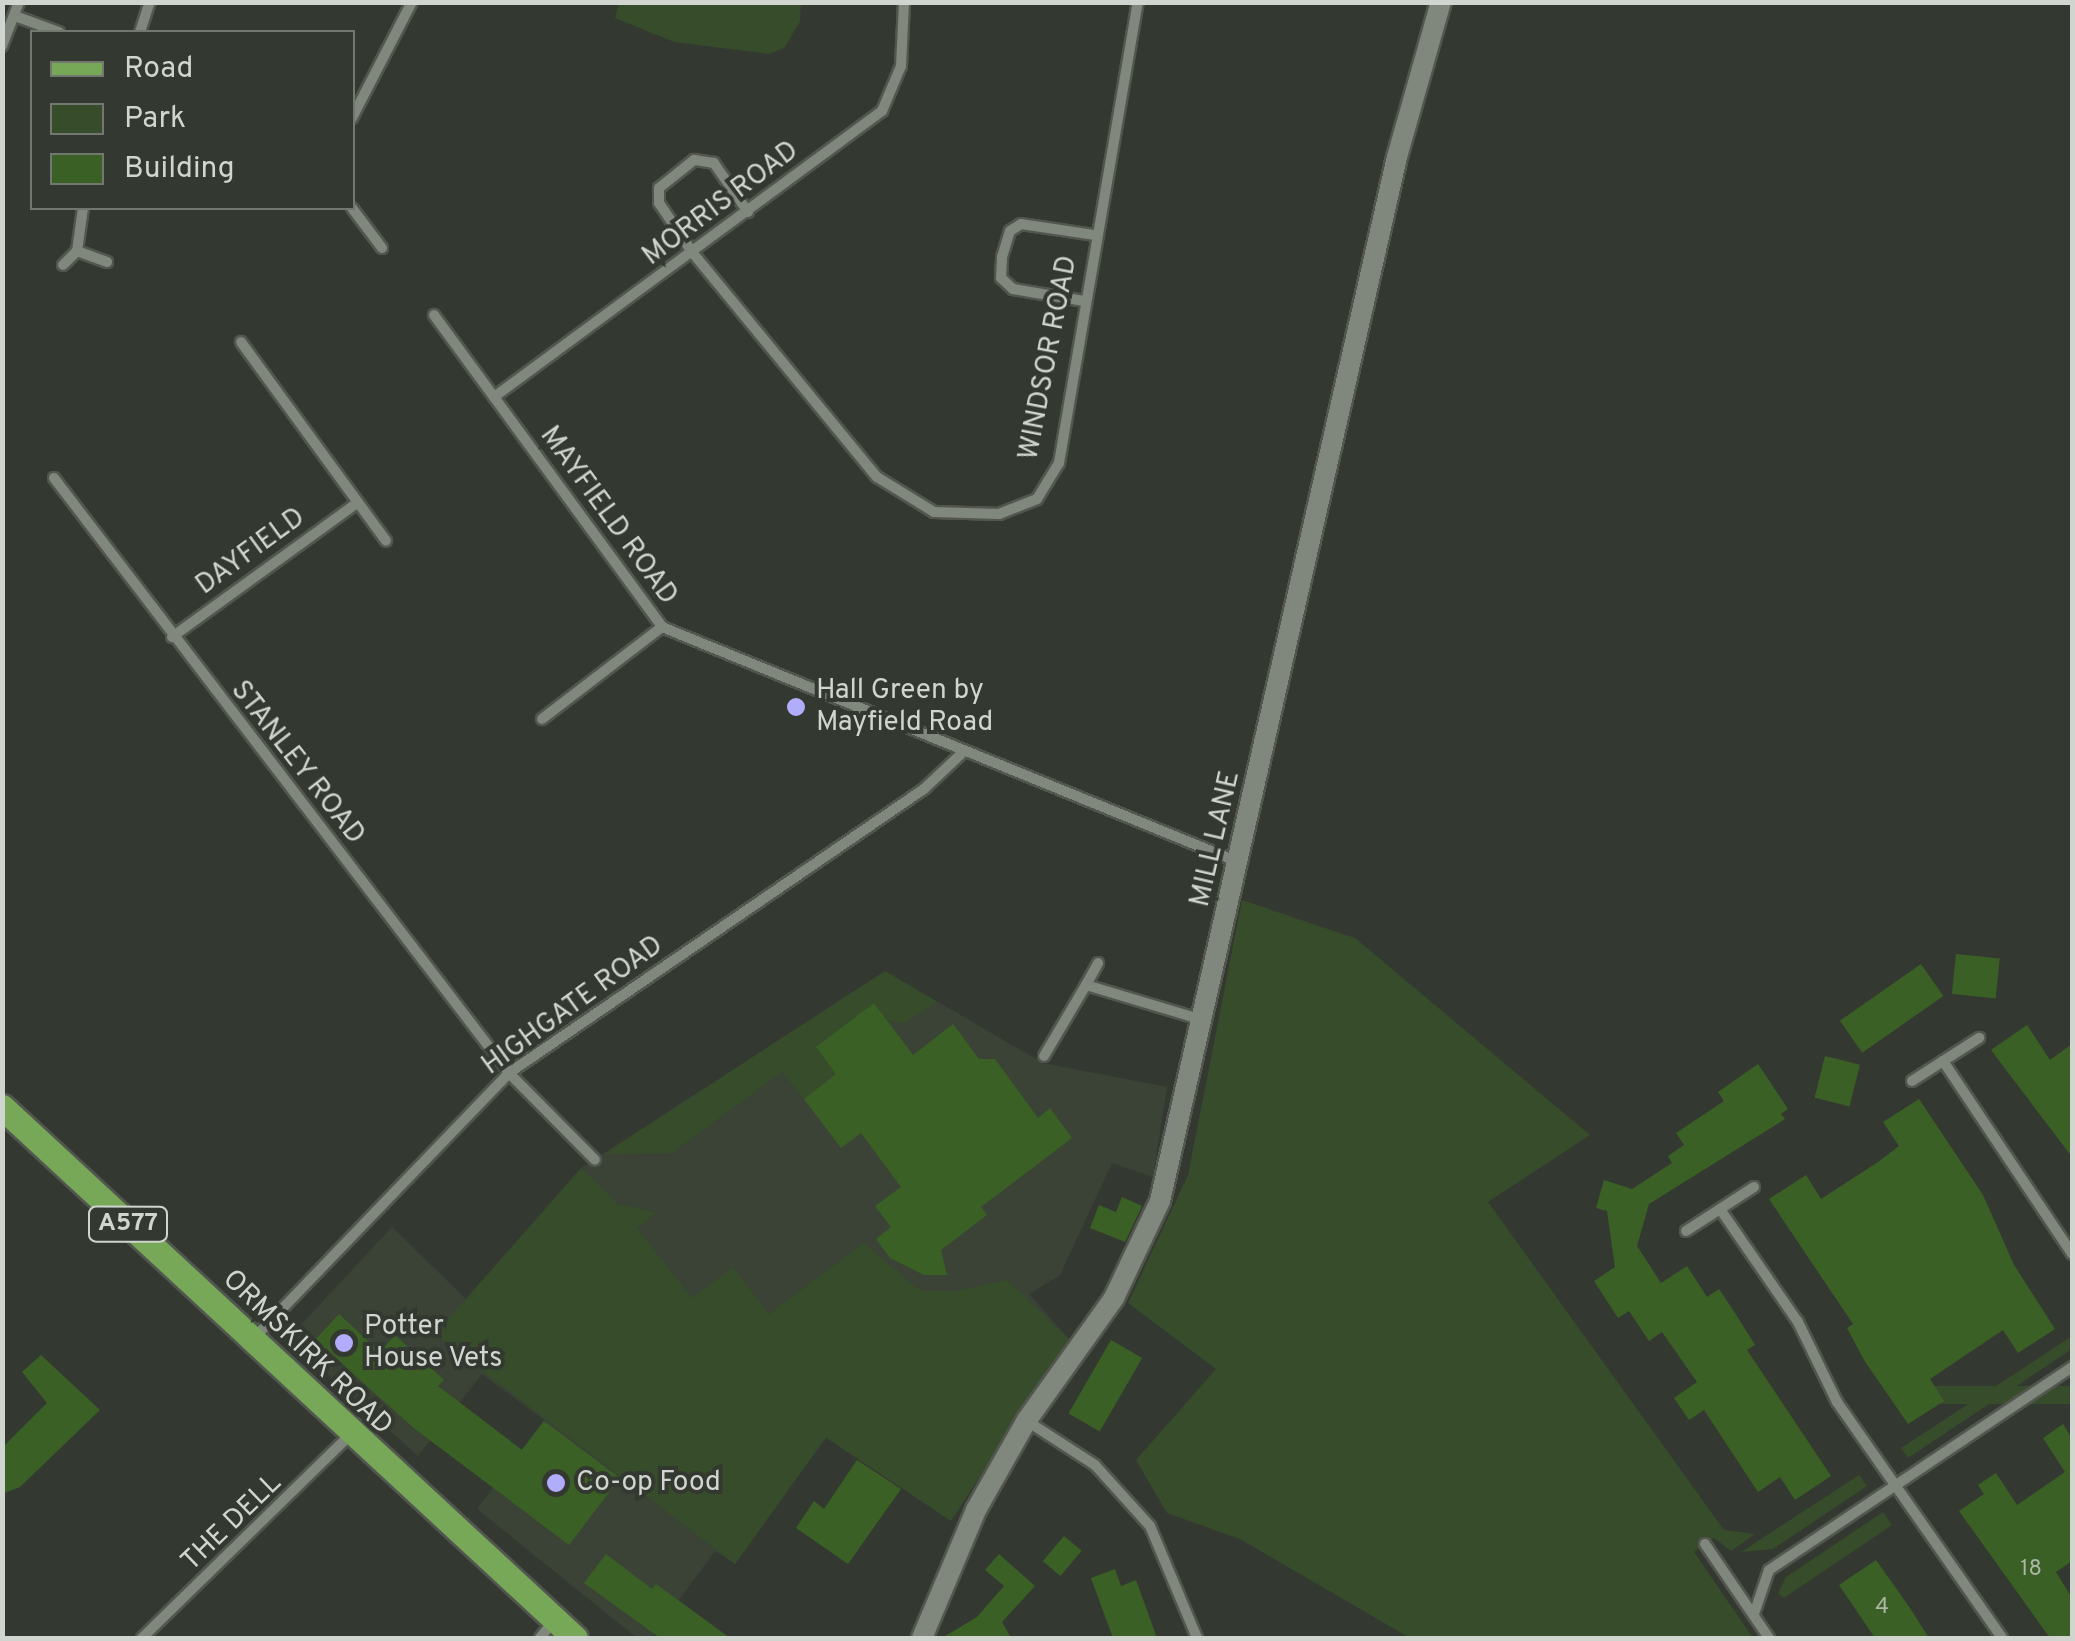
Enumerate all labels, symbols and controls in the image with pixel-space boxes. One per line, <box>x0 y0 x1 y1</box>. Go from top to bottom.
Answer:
legend <box>30 30 355 210</box>
text: Road <box>124 51 193 88</box>
text: Park <box>124 101 186 138</box>
street label: MORRIS ROAD <box>636 134 806 274</box>
text: Building <box>124 151 235 188</box>
street label: WINDSOR ROAD <box>1013 253 1085 463</box>
street label: MAYFIELD ROAD <box>532 420 684 612</box>
street label: DAYFIELD <box>190 501 312 603</box>
street label: STANLEY ROAD <box>222 674 372 852</box>
place label: Hall Green by Mayfield Road <box>816 674 993 740</box>
marker: Hall Green by Mayfield Road <box>785 696 807 718</box>
street label: MILL LANE <box>1184 767 1248 911</box>
street label: HIGHGATE ROAD <box>476 929 670 1083</box>
road number: A577 <box>86 1204 170 1244</box>
street label: ORMSKIRK ROAD <box>215 1263 399 1443</box>
place label: Potter House Vets <box>364 1310 503 1376</box>
marker: Potter House Vets <box>333 1332 355 1354</box>
place label: Co-op Food <box>576 1466 721 1500</box>
street label: THE DELL <box>175 1467 289 1579</box>
marker: Co-op Food <box>545 1472 567 1494</box>
house number: 18 <box>2020 1557 2042 1583</box>
house number: 4 <box>1875 1595 1889 1621</box>

